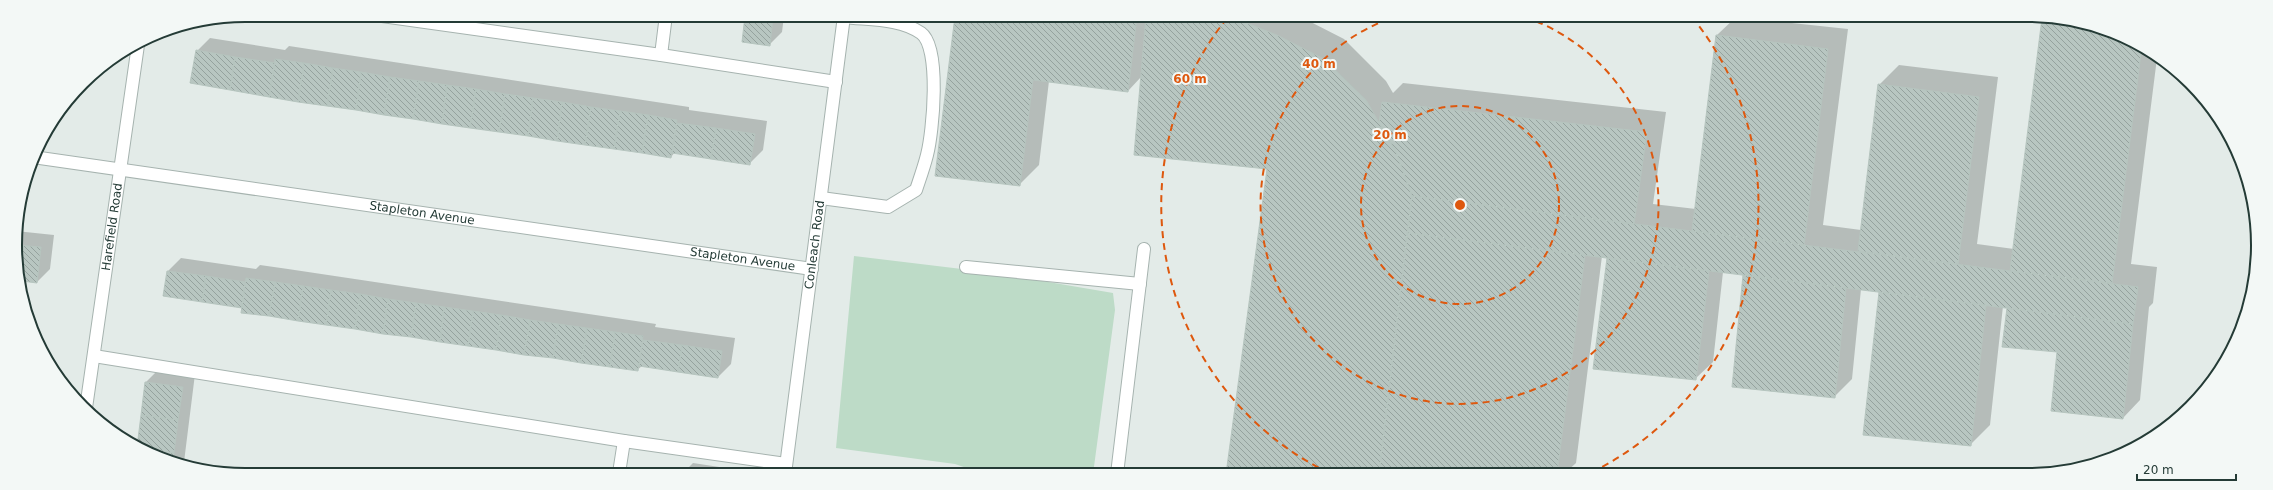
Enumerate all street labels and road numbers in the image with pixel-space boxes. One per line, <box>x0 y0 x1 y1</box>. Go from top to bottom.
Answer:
street label: Harefield Road <box>99 182 125 272</box>
street label: Stapleton Avenue <box>368 198 476 227</box>
street label: Conleach Road <box>802 200 827 290</box>
street label: Stapleton Avenue <box>689 245 796 274</box>

